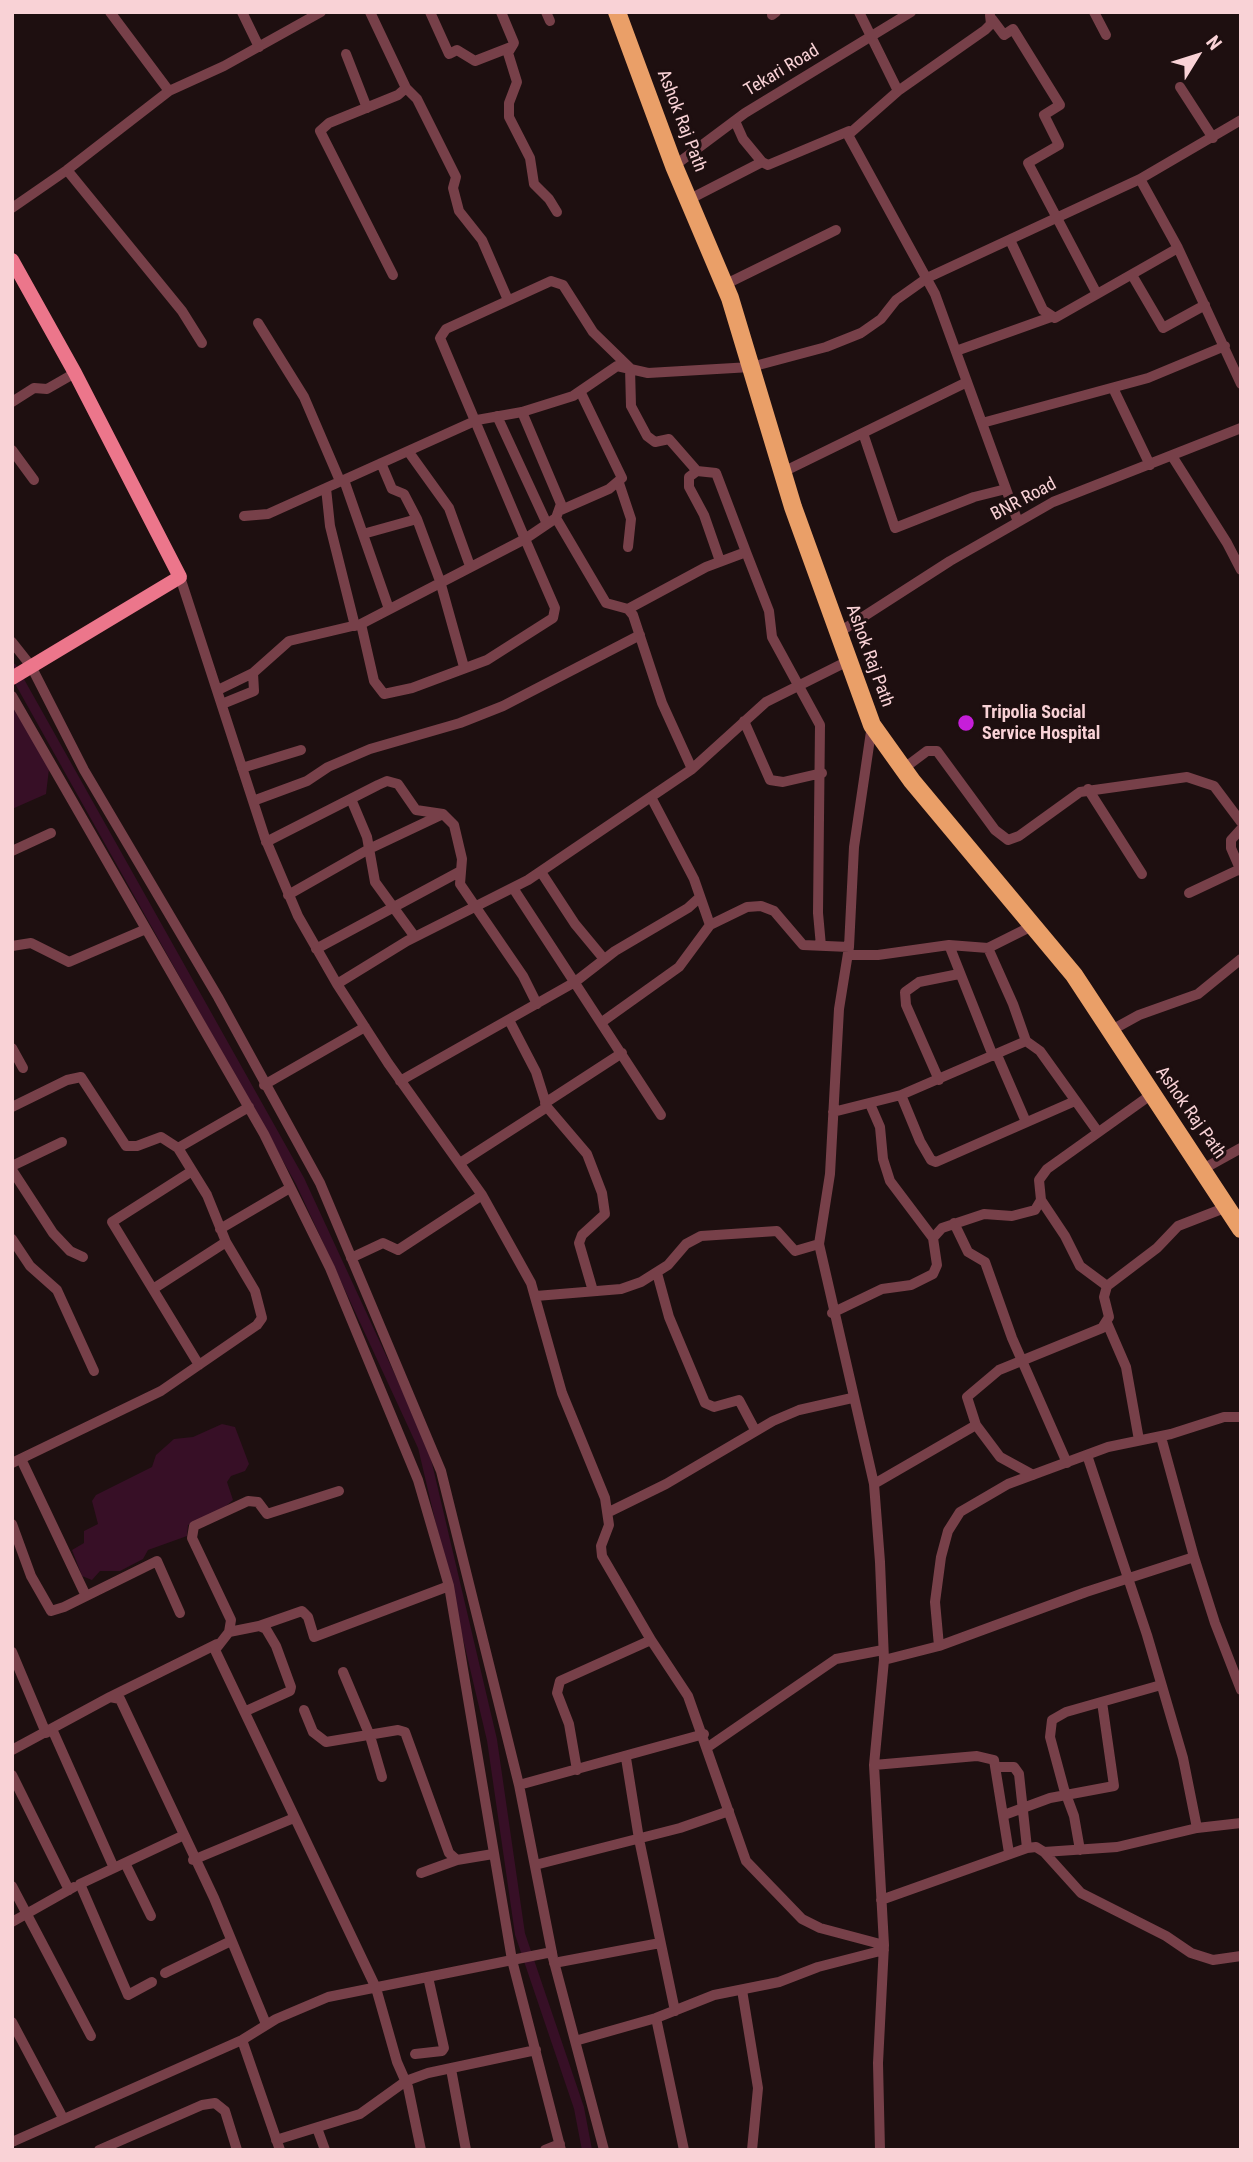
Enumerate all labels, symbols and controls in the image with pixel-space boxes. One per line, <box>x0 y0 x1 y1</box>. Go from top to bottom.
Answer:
north arrow <box>1162 21 1232 91</box>
text: N <box>1201 31 1227 54</box>
street label: Tekari Road <box>741 40 823 102</box>
street label: Ashok Raj Path <box>652 67 710 175</box>
street label: BNR Road <box>988 474 1060 526</box>
street label: Ashok Raj Path <box>840 602 898 710</box>
place label: Tripolia Social Service Hospital <box>982 702 1100 744</box>
marker: Tripolia Social Service Hospital <box>956 713 976 733</box>
street label: Ashok Raj Path <box>1150 1063 1230 1163</box>

